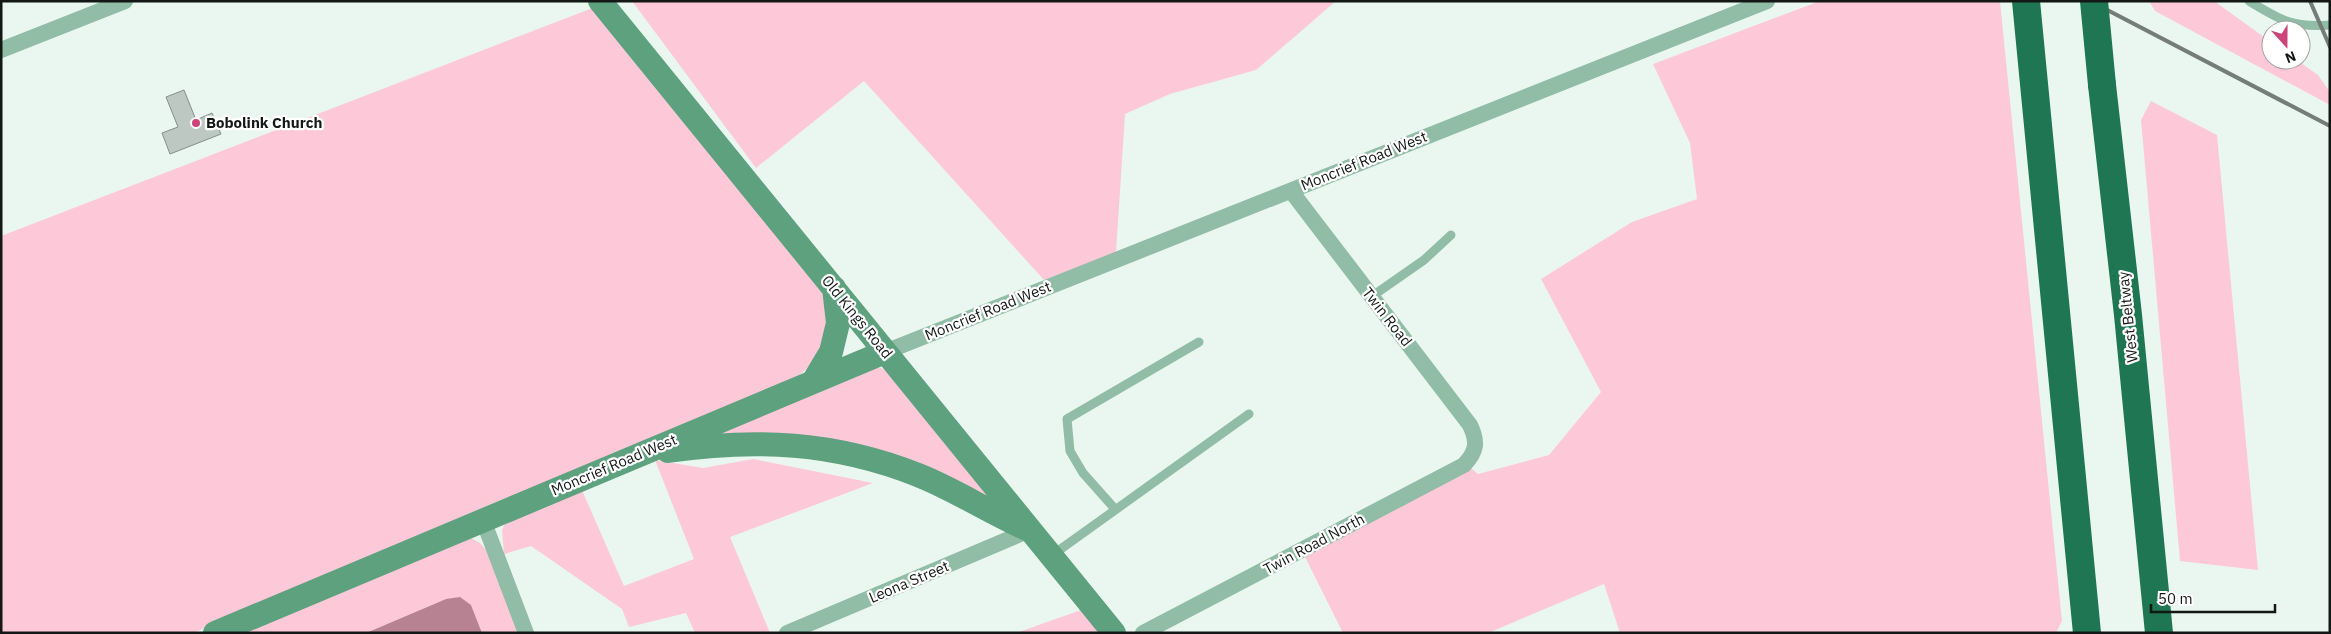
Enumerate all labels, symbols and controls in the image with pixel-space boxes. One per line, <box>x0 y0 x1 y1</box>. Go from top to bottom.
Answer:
north arrow <box>2261 20 2311 70</box>
text: N <box>2283 47 2299 67</box>
place label: Bobolink Church <box>206 113 322 132</box>
marker: Bobolink Church <box>190 117 202 129</box>
street label: Moncrief Road West <box>1298 127 1430 195</box>
street label: West Beltway <box>2113 270 2142 364</box>
street label: Old Kings Road <box>818 271 897 362</box>
street label: Moncrief Road West <box>922 277 1054 345</box>
street label: Twin Road <box>1358 283 1416 350</box>
street label: Moncrief Road West <box>548 430 679 500</box>
street label: Twin Road North <box>1260 509 1368 578</box>
street label: Leona Street <box>866 556 952 607</box>
scale bar <box>2151 582 2275 614</box>
text: 50 m <box>2158 589 2193 608</box>

